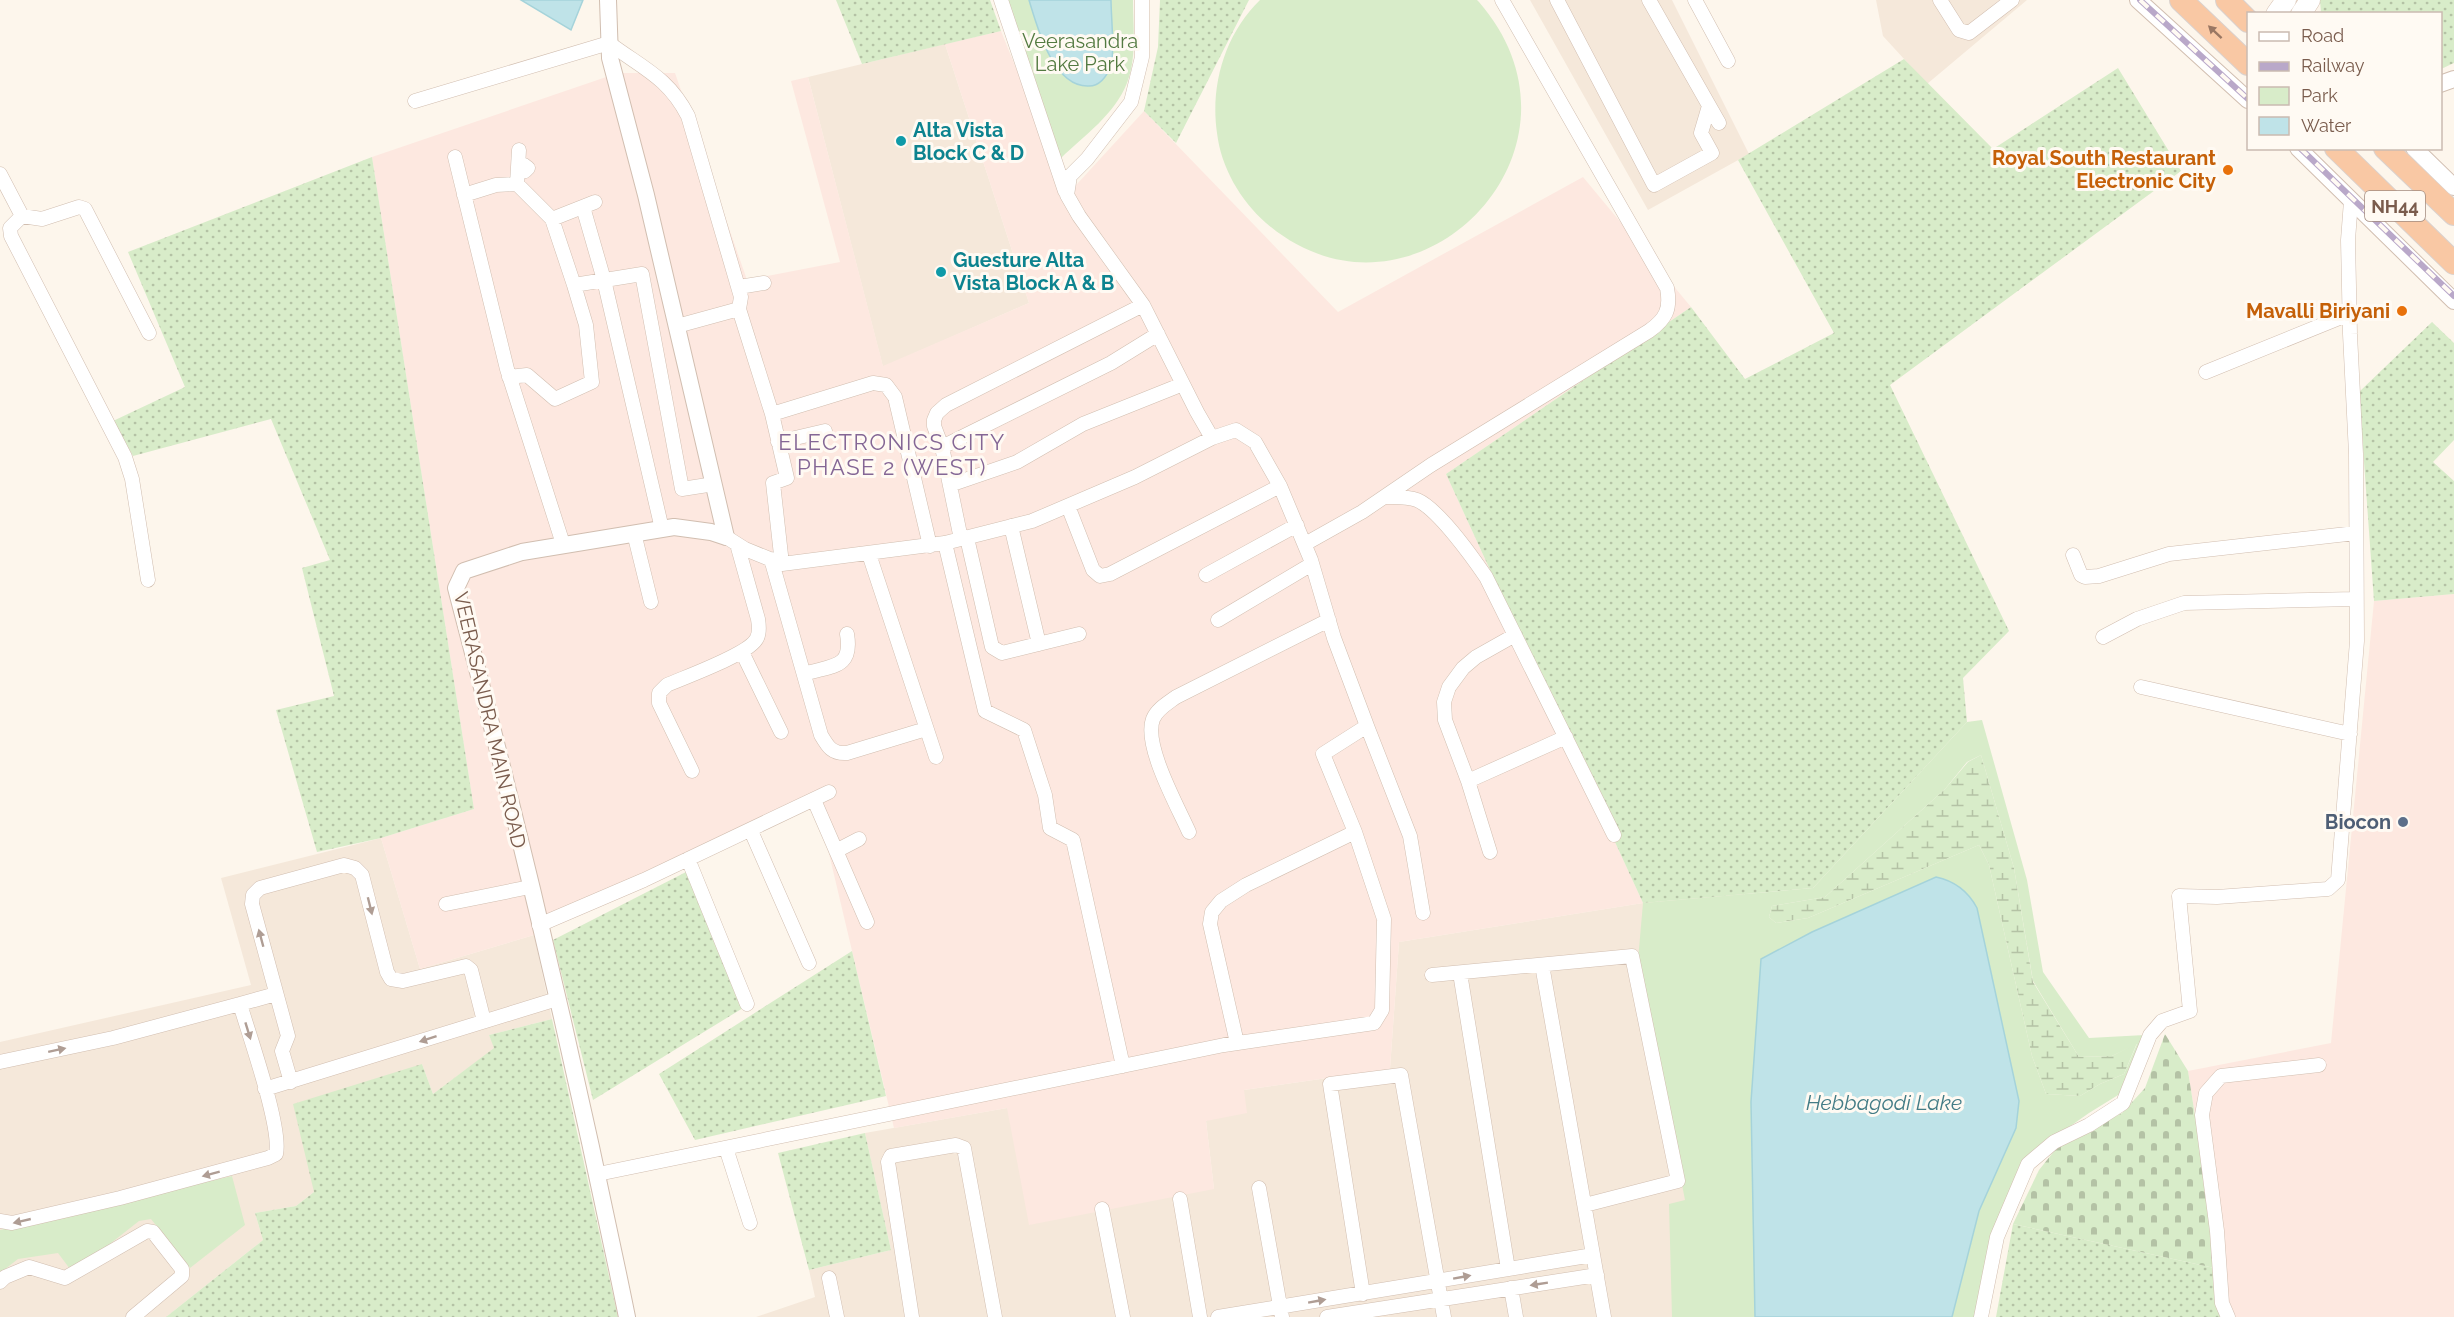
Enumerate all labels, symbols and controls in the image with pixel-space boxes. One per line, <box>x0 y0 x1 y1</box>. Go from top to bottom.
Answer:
legend <box>2247 12 2442 150</box>
one-way arrow <box>2207 25 2222 39</box>
text: Road <box>2301 25 2344 46</box>
park label: Veerasandra Lake Park <box>1022 29 1138 76</box>
text: Railway <box>2301 55 2365 76</box>
text: Park <box>2301 85 2338 106</box>
text: Water <box>2301 115 2352 136</box>
place label: Alta Vista Block C & D <box>913 118 1024 165</box>
marker: Alta Vista Block C & D <box>894 134 908 148</box>
place label: Royal South Restaurant Electronic City <box>1992 146 2216 193</box>
marker: Royal South Restaurant Electronic City <box>2221 163 2235 177</box>
road number: NH44 <box>2365 191 2425 221</box>
place label: Guesture Alta Vista Block A & B <box>953 248 1114 295</box>
marker: Guesture Alta Vista Block A & B <box>934 265 948 279</box>
place label: Mavalli Biriyani <box>2246 299 2390 323</box>
marker: Mavalli Biriyani <box>2395 304 2409 318</box>
district label: ELECTRONICS CITY PHASE 2 (WEST) <box>778 429 1006 480</box>
street label: VEERASANDRA MAIN ROAD <box>449 589 531 851</box>
place label: Biocon <box>2325 810 2391 834</box>
marker: Biocon <box>2396 815 2410 829</box>
one-way arrow <box>366 897 376 915</box>
one-way arrow <box>256 929 265 947</box>
one-way arrow <box>244 1022 253 1040</box>
one-way arrow <box>419 1035 437 1044</box>
one-way arrow <box>48 1044 67 1054</box>
water label: Hebbagodi Lake <box>1806 1090 1962 1115</box>
one-way arrow <box>202 1170 220 1179</box>
one-way arrow <box>12 1217 31 1226</box>
one-way arrow <box>1453 1272 1472 1281</box>
one-way arrow <box>1530 1279 1549 1288</box>
one-way arrow <box>1308 1297 1327 1306</box>

